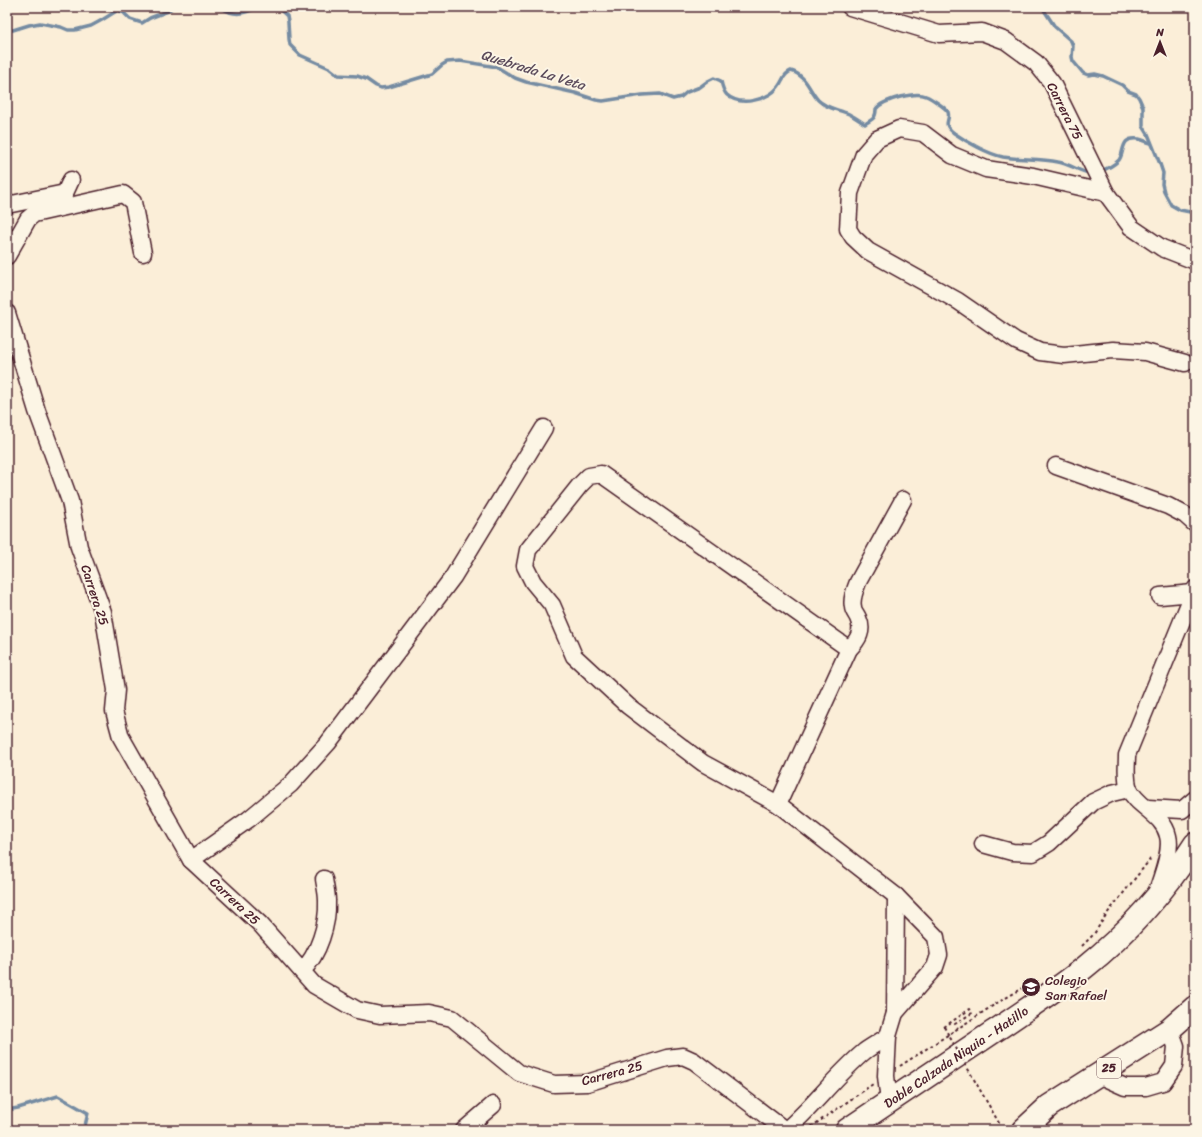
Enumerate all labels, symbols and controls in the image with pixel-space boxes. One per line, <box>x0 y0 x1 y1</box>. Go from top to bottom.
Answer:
north arrow <box>1140 22 1180 62</box>
text: N <box>1155 23 1164 42</box>
water label: Quebrada La Veta <box>478 42 589 98</box>
street label: Carrera 75 <box>1041 78 1089 144</box>
street label: Carrera 25 <box>74 562 116 628</box>
street label: Carrera 25 <box>204 871 266 931</box>
place label: Colegio San Rafael <box>1045 969 1107 1007</box>
school or university icon: Colegio San Rafael <box>1020 976 1042 998</box>
street label: Doble Calzada Niquia - Hatillo <box>879 999 1034 1114</box>
street label: Carrera 25 <box>579 1054 645 1092</box>
road number: 25 <box>1097 1058 1121 1078</box>

